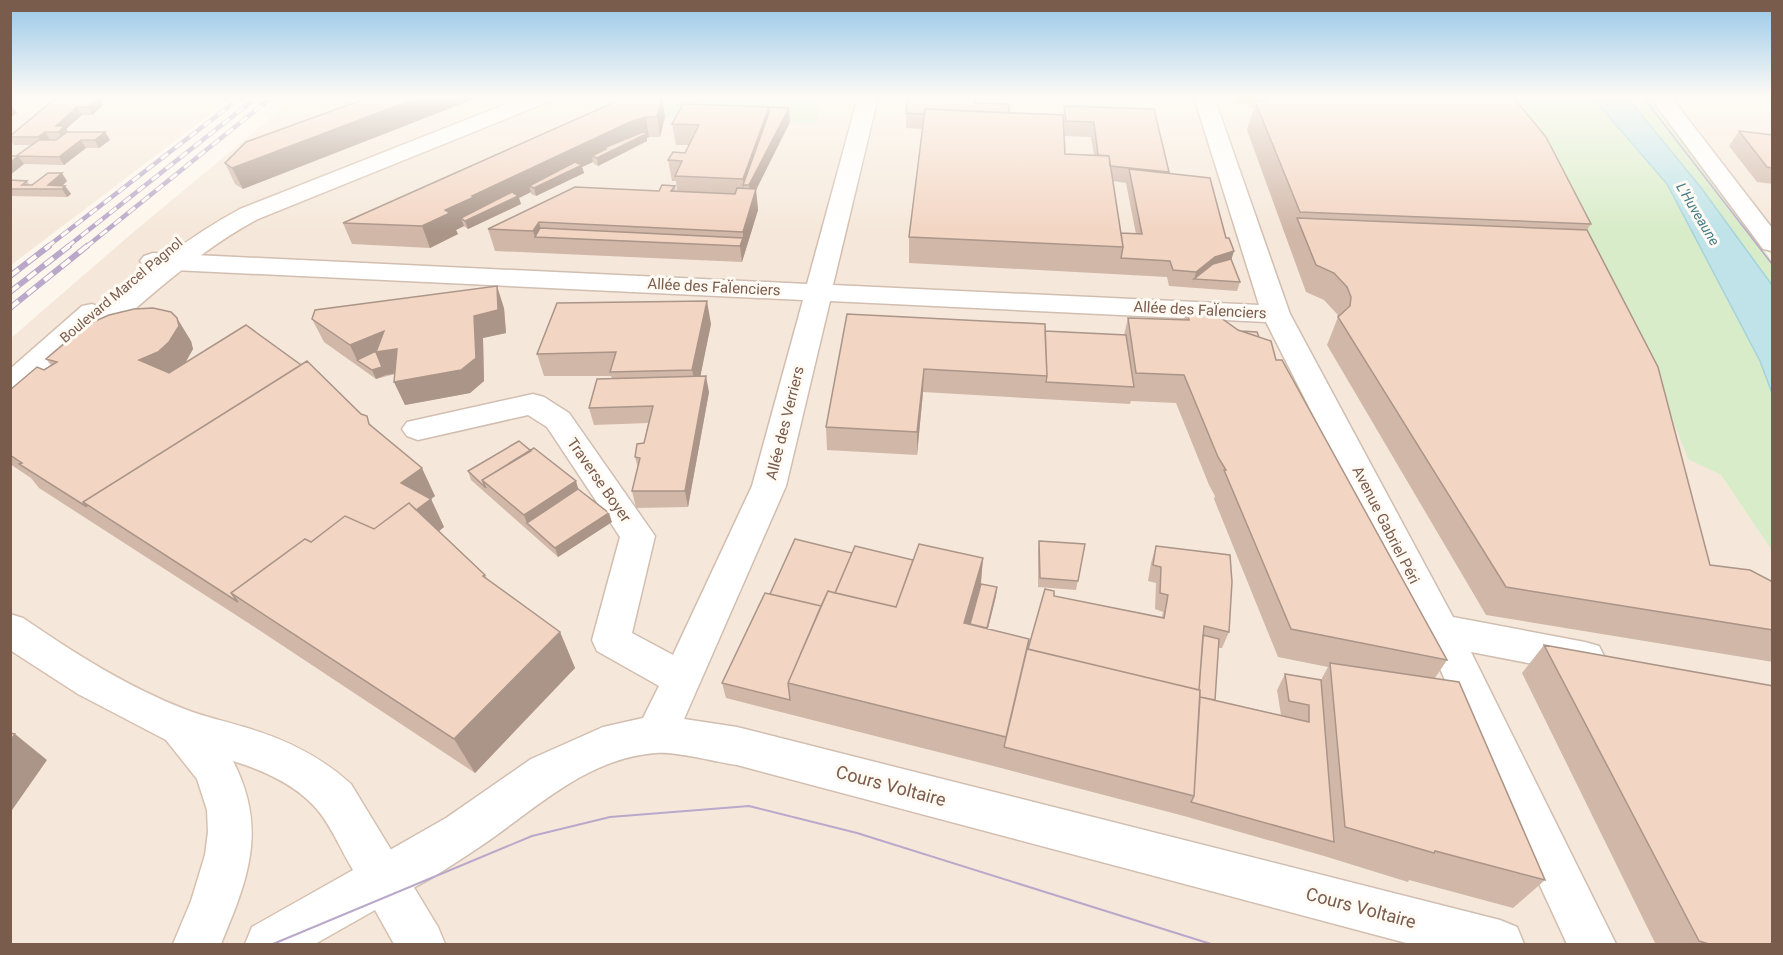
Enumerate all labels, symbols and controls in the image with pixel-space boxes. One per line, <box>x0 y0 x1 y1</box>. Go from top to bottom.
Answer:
water label: L'Huveaune <box>1673 180 1723 248</box>
street label: Boulevard Marcel Pagnol <box>57 234 185 346</box>
street label: Allée des FaÏenciers <box>647 275 781 299</box>
street label: Allée des FaÏenciers <box>1133 298 1267 322</box>
street label: Allée des Verriers <box>762 364 808 482</box>
street label: Traverse Boyer <box>563 434 635 526</box>
street label: Avenue Gabriel Péri <box>1349 463 1423 587</box>
street label: Cours Voltaire <box>834 761 948 810</box>
street label: Cours Voltaire <box>1304 883 1418 932</box>

